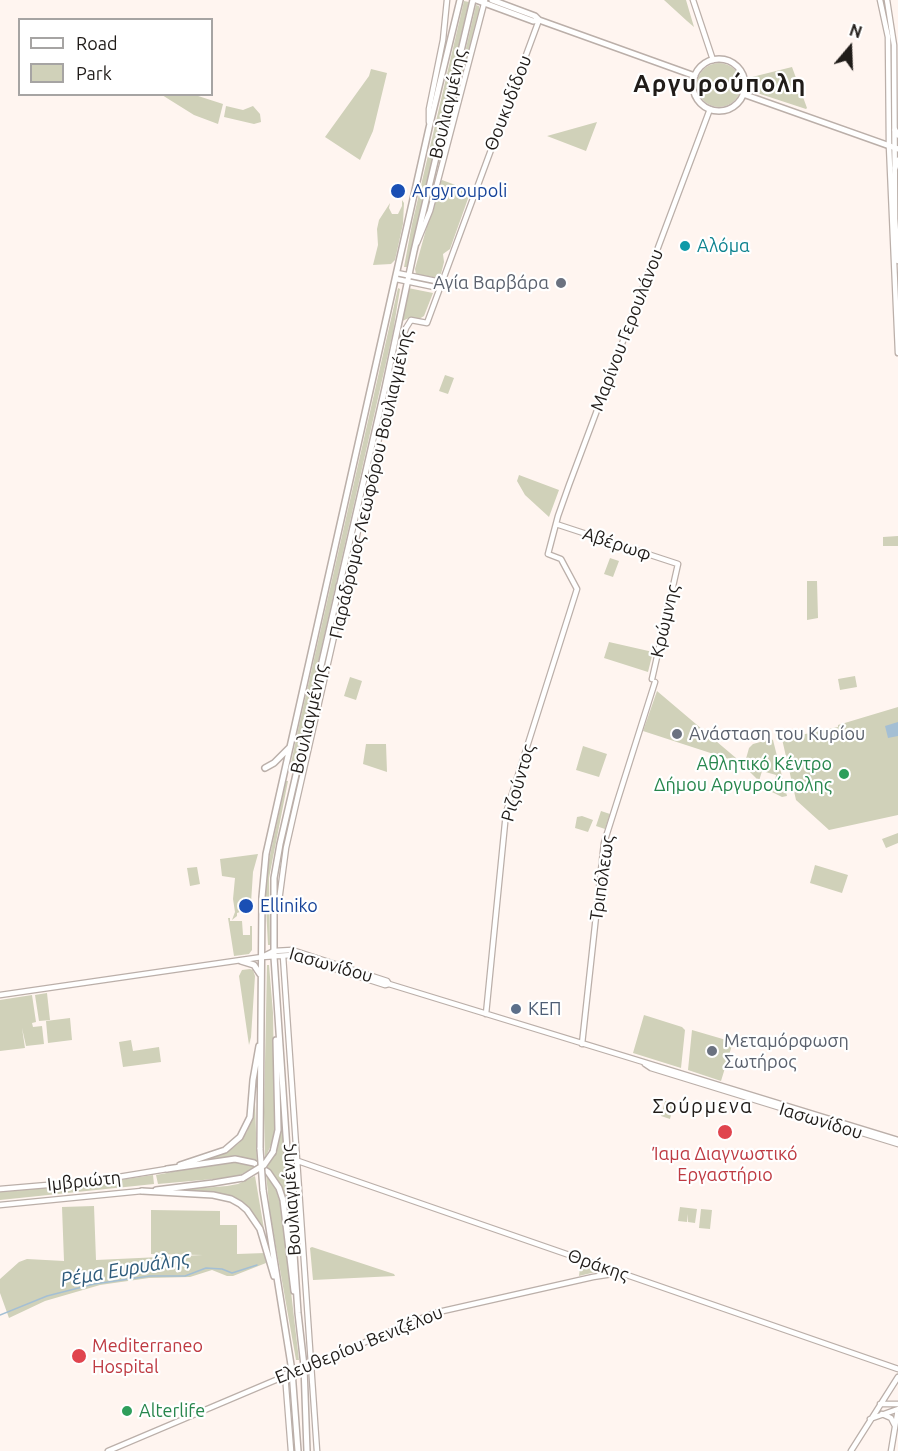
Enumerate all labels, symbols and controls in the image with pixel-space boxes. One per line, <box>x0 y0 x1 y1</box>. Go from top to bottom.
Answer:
legend <box>18 18 213 96</box>
north arrow <box>820 18 880 78</box>
text: N <box>847 21 864 41</box>
text: Road <box>76 33 118 53</box>
street label: Βουλιαγμένης <box>425 47 471 161</box>
street label: Θουκυδίδου <box>480 52 536 154</box>
text: Park <box>76 63 112 83</box>
district label: Αργυρούπολη <box>633 70 807 98</box>
place label: Argyroupoli <box>412 180 507 202</box>
marker: Argyroupoli <box>389 182 407 200</box>
place label: Αλόμα <box>697 235 750 257</box>
marker: Αλόμα <box>678 239 692 253</box>
street label: Μαρίνου Γερουλάνου <box>586 246 668 414</box>
place label: Αγία Βαρβάρα <box>433 272 549 294</box>
marker: Αγία Βαρβάρα <box>554 276 568 290</box>
street label: Παράδρομος Λεωφόρου Βουλιαγμένης <box>325 327 417 641</box>
street label: Αβέρωφ <box>580 523 654 565</box>
street label: Κρώμνης <box>646 582 684 660</box>
street label: Βουλιαγμένης <box>286 662 332 776</box>
place label: Ανάσταση του Κυρίου <box>689 723 865 745</box>
marker: Ανάσταση του Κυρίου <box>670 727 684 741</box>
street label: Ριζούντος <box>497 742 539 824</box>
place label: Αθλητικό Κέντρο Δήμου Αργυρούπολης <box>654 753 832 795</box>
marker: Αθλητικό Κέντρο Δήμου Αργυρούπολης <box>837 767 851 781</box>
street label: Τριπόλεως <box>585 834 619 922</box>
place label: Elliniko <box>260 895 318 917</box>
marker: Elliniko <box>237 897 255 915</box>
street label: Ιασωνίδου <box>287 943 375 987</box>
place label: ΚΕΠ <box>528 998 561 1020</box>
marker: ΚΕΠ <box>509 1002 523 1016</box>
place label: Μεταμόρφωση Σωτήρος <box>724 1030 849 1072</box>
marker: Μεταμόρφωση Σωτήρος <box>705 1044 719 1058</box>
district label: Σούρμενα <box>652 1094 754 1118</box>
street label: Ιασωνίδου <box>777 1098 865 1144</box>
marker: Ίαμα Διαγνωστικό Εργαστήριο <box>716 1123 734 1141</box>
place label: Ίαμα Διαγνωστικό Εργαστήριο <box>653 1143 797 1186</box>
street label: Βουλιαγμένης <box>276 1144 306 1256</box>
street label: Ιμβριώτη <box>46 1166 122 1196</box>
street label: Θράκης <box>565 1245 631 1285</box>
water label: Ρέμα Ευρυάλης <box>59 1246 191 1292</box>
street label: Ελευθερίου Βενιζέλου <box>272 1301 446 1389</box>
place label: Mediterraneo Hospital <box>92 1335 203 1378</box>
marker: Mediterraneo Hospital <box>70 1347 88 1365</box>
place label: Alterlife <box>139 1400 205 1422</box>
marker: Alterlife <box>120 1404 134 1418</box>

